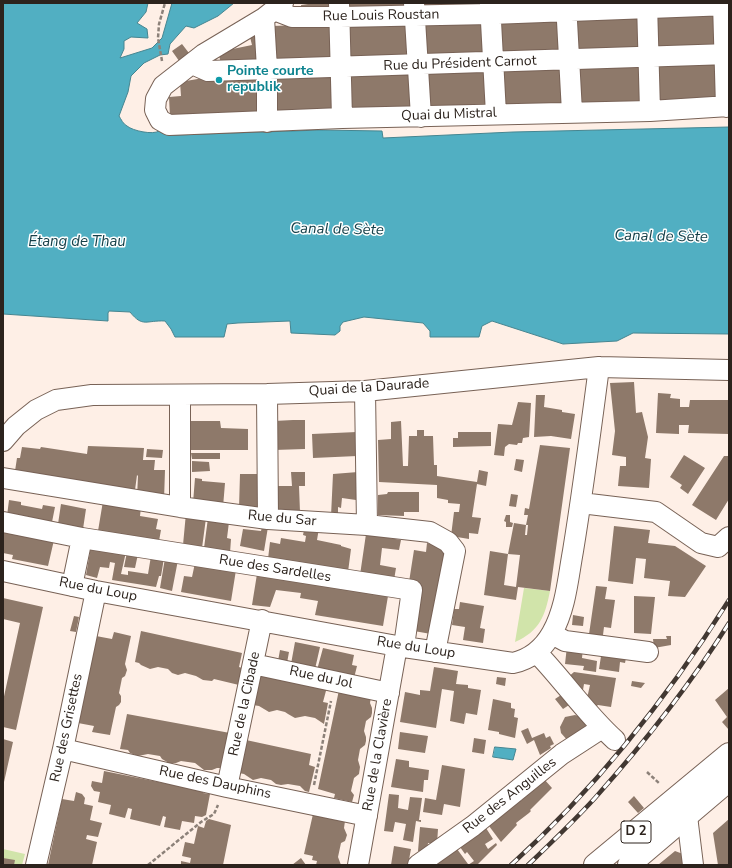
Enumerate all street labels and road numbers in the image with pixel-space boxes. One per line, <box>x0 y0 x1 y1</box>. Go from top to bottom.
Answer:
street label: Rue Louis Roustan <box>322 7 440 25</box>
street label: Rue du Président Carnot <box>383 53 537 75</box>
street label: Quai du Mistral <box>401 105 497 125</box>
street label: Quai de la Daurade <box>308 375 430 401</box>
street label: Rue du Sar <box>247 508 317 530</box>
street label: Rue des Sardelles <box>218 552 332 586</box>
street label: Rue du Loup <box>58 574 138 606</box>
street label: Rue du Loup <box>376 634 456 662</box>
street label: Rue de la Cibade <box>226 650 264 758</box>
street label: Rue du Jol <box>288 663 354 693</box>
street label: Rue des Grisettes <box>47 672 87 784</box>
street label: Rue de la Clavière <box>360 697 396 813</box>
street label: Rue des Anguilles <box>460 754 560 838</box>
street label: Rue des Dauphins <box>158 763 272 803</box>
road number: D 2 <box>621 821 651 843</box>

